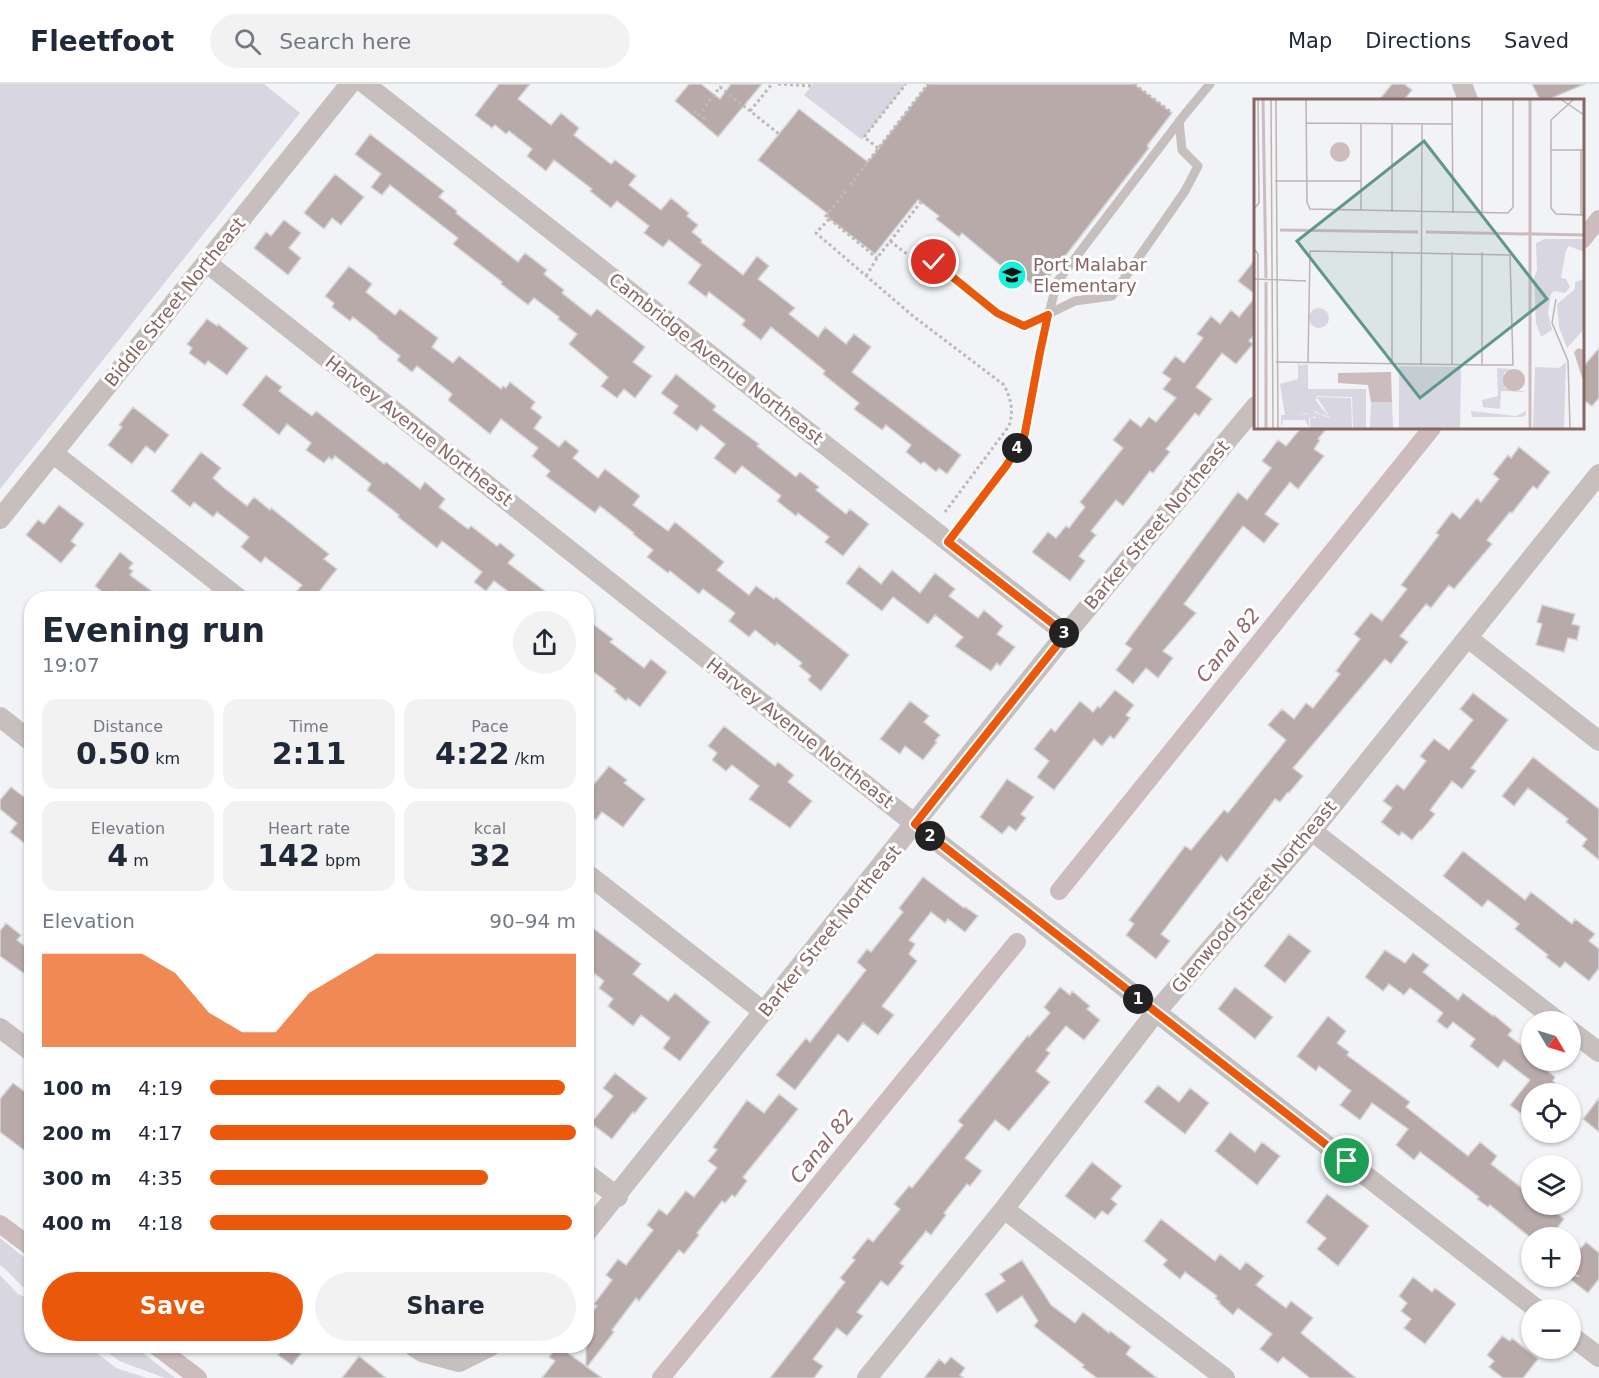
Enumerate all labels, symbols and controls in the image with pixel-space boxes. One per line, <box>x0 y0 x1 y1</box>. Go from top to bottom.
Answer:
search box <box>210 14 630 68</box>
text: Fleetfoot <box>30 25 174 58</box>
icon: search <box>231 25 264 58</box>
text: Search here <box>279 29 411 54</box>
text: Map <box>1288 29 1332 53</box>
text: Directions <box>1365 29 1471 53</box>
text: Saved <box>1504 29 1569 53</box>
inset map <box>1254 99 1584 429</box>
street label: Biddle Street Northeast <box>100 213 249 390</box>
pin <box>908 236 959 287</box>
icon: check <box>917 245 950 278</box>
place label: Port Malabar Elementary <box>1033 254 1147 296</box>
school or university icon: Port Malabar Elementary <box>996 259 1028 291</box>
street label: Cambridge Avenue Northeast <box>605 268 828 449</box>
street label: Harvey Avenue Northeast <box>322 351 517 510</box>
pin: 4 <box>1002 433 1032 463</box>
street label: Barker Street Northeast <box>1080 436 1233 613</box>
text: 4 <box>1011 438 1023 457</box>
water label: Canal 82 <box>1191 603 1265 687</box>
text: Evening run <box>42 611 265 650</box>
button: share <box>513 611 576 674</box>
pin: 3 <box>1049 618 1079 648</box>
text: 3 <box>1058 623 1070 642</box>
text: 19:07 <box>42 653 100 677</box>
street label: Harvey Avenue Northeast <box>703 653 898 812</box>
text: Distance <box>93 717 163 736</box>
text: Time <box>289 717 329 736</box>
text: Pace <box>471 717 509 736</box>
text: 0.50 <box>76 736 150 771</box>
text: 2:11 <box>272 736 346 771</box>
text: 4:22 <box>435 736 510 771</box>
text: km <box>150 749 180 768</box>
text: /km <box>510 749 545 768</box>
street label: Glenwood Street Northeast <box>1167 796 1340 997</box>
text: Elevation <box>91 819 165 838</box>
text: Heart rate <box>268 819 350 838</box>
text: kcal <box>474 819 506 838</box>
pin: 2 <box>915 821 945 851</box>
text: 2 <box>924 826 936 845</box>
text: 4 <box>107 838 128 873</box>
text: 142 <box>257 838 320 873</box>
text: 32 <box>469 838 511 873</box>
street label: Barker Street Northeast <box>754 841 905 1020</box>
text: m <box>128 851 149 870</box>
text: bpm <box>320 851 361 870</box>
text: Elevation <box>42 909 135 933</box>
text: 90–94 m <box>489 909 576 933</box>
pin: 1 <box>1123 984 1153 1014</box>
text: 1 <box>1132 989 1144 1008</box>
north arrow <box>1521 1011 1581 1071</box>
map controls <box>1521 1011 1581 1359</box>
text: 100 m <box>42 1076 112 1100</box>
text: 4:19 <box>138 1076 183 1100</box>
button: locate <box>1521 1083 1581 1143</box>
water label: Canal 82 <box>785 1104 859 1188</box>
text: 200 m <box>42 1121 112 1145</box>
text: 4:17 <box>138 1121 183 1145</box>
pin <box>1321 1135 1372 1186</box>
icon: arrive <box>1330 1144 1363 1177</box>
button: layers <box>1521 1155 1581 1215</box>
text: 300 m <box>42 1166 112 1190</box>
text: 4:35 <box>138 1166 183 1190</box>
text: 400 m <box>42 1211 112 1235</box>
text: 4:18 <box>138 1211 183 1235</box>
button: + <box>1521 1227 1581 1287</box>
button: Save <box>42 1272 303 1341</box>
button: Share <box>315 1272 576 1341</box>
button: − <box>1521 1299 1581 1359</box>

